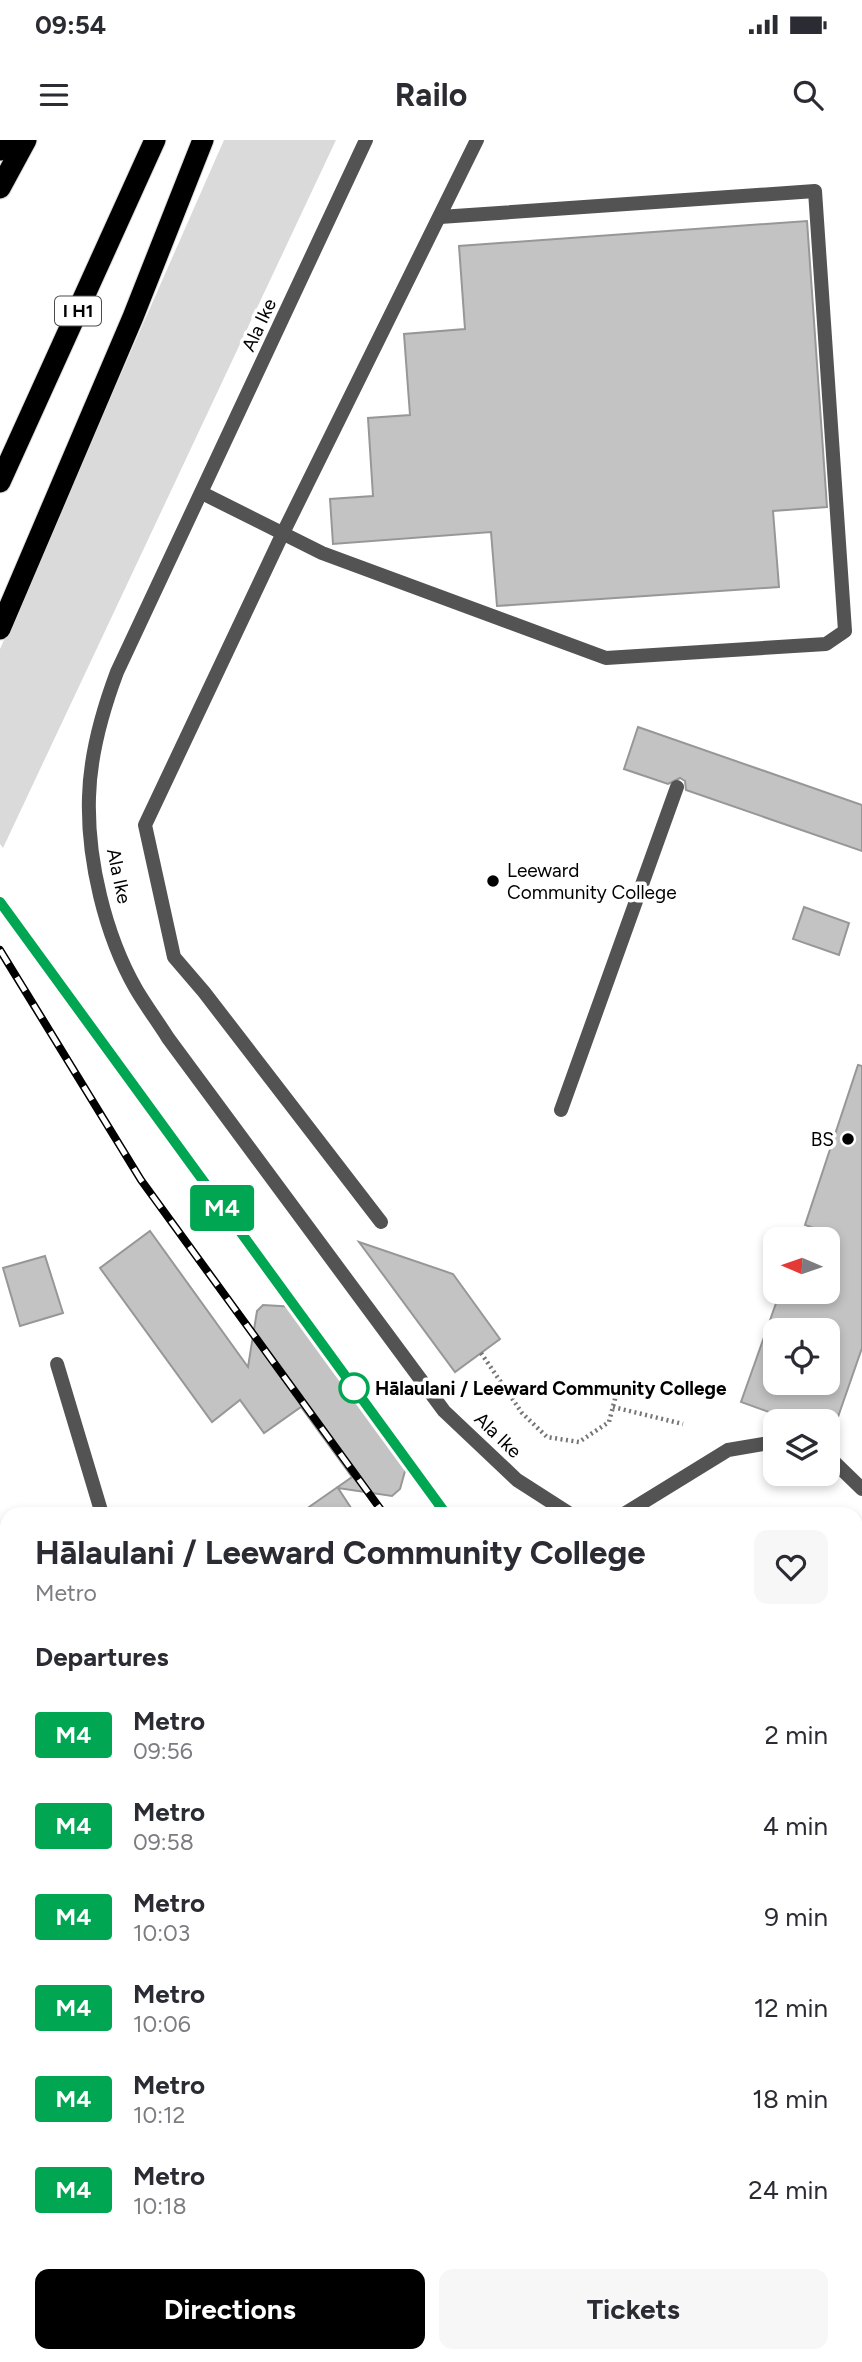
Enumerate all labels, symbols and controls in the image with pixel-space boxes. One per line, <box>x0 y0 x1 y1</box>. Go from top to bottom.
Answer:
text: 09:54 <box>35 9 106 41</box>
icon: menu <box>35 76 73 114</box>
text: Railo <box>395 76 467 114</box>
icon: search <box>789 76 827 114</box>
street label: Ala Ike <box>237 295 281 355</box>
road number: I H1 <box>55 296 101 326</box>
street label: Ala Ike <box>102 846 136 906</box>
place label: Leeward Community College <box>507 859 677 904</box>
marker: Leeward Community College <box>485 873 501 889</box>
place label: BS <box>811 1128 834 1151</box>
marker: BS <box>840 1131 856 1147</box>
line badge: M4 <box>190 1185 254 1231</box>
text: M4 <box>204 1193 240 1222</box>
north arrow <box>763 1227 840 1304</box>
map controls <box>763 1227 840 1486</box>
button: locate <box>763 1318 840 1395</box>
marker: Hālaulani / Leeward Community College <box>339 1373 369 1403</box>
place label: Hālaulani / Leeward Community College <box>375 1377 727 1400</box>
street label: Ala Ike <box>470 1407 526 1463</box>
button: layers <box>763 1409 840 1486</box>
button: heart <box>754 1530 828 1604</box>
text: Hālaulani / Leeward Community College <box>35 1533 646 1572</box>
text: Metro <box>35 1579 97 1607</box>
text: Departures <box>35 1641 169 1673</box>
text: Metro <box>133 1705 205 1737</box>
text: 2 min <box>764 1719 828 1751</box>
text: M4 <box>56 1720 91 1749</box>
text: 09:56 <box>133 1737 193 1765</box>
text: Metro <box>133 1796 205 1828</box>
text: 4 min <box>763 1810 828 1842</box>
text: M4 <box>56 1811 91 1840</box>
text: 09:58 <box>133 1828 194 1856</box>
text: Metro <box>133 1887 205 1919</box>
text: 9 min <box>764 1901 828 1933</box>
text: M4 <box>56 1902 91 1931</box>
text: 10:03 <box>133 1919 190 1947</box>
text: Metro <box>133 1978 205 2010</box>
text: 12 min <box>754 1992 828 2024</box>
text: M4 <box>56 1993 91 2022</box>
text: 10:06 <box>133 2010 191 2038</box>
text: Metro <box>133 2069 205 2101</box>
text: 18 min <box>752 2083 828 2115</box>
text: M4 <box>56 2084 91 2113</box>
text: 10:12 <box>133 2101 185 2129</box>
text: Metro <box>133 2160 205 2192</box>
text: 24 min <box>748 2174 828 2206</box>
text: M4 <box>56 2175 91 2204</box>
text: 10:18 <box>133 2192 187 2220</box>
button: Directions <box>35 2269 425 2349</box>
button: Tickets <box>439 2269 828 2349</box>

